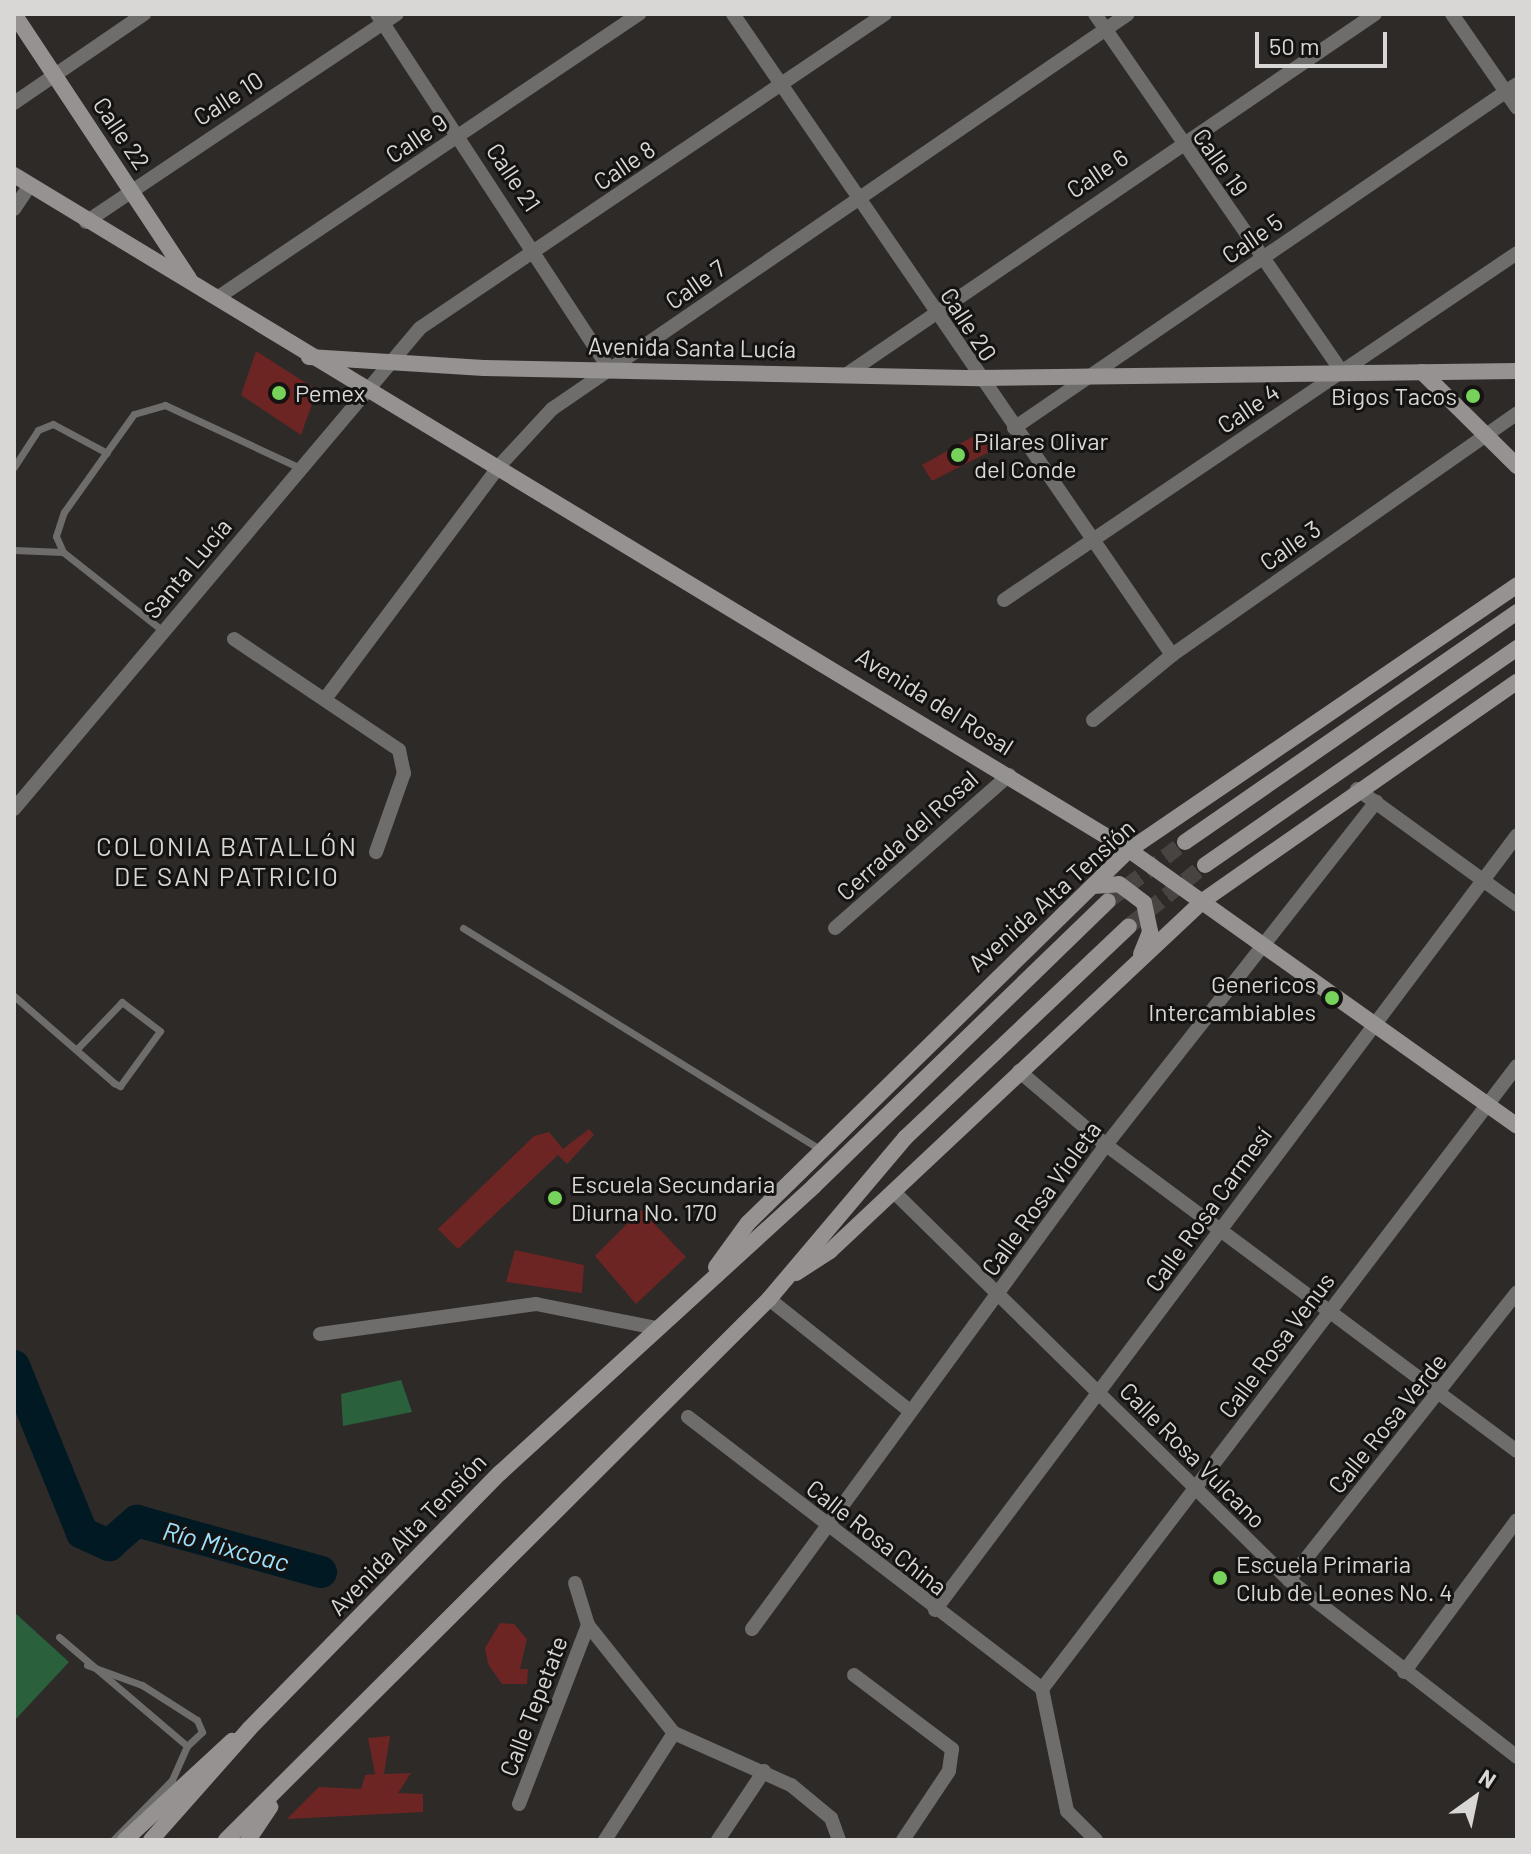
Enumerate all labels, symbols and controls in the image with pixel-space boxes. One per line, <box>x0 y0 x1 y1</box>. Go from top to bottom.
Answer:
scale bar <box>1259 16 1391 66</box>
text: 50 m <box>1269 31 1320 60</box>
street label: Calle 10 <box>188 65 268 131</box>
street label: Calle 22 <box>87 91 157 175</box>
street label: Calle 9 <box>380 107 452 169</box>
street label: Calle 19 <box>1187 123 1255 201</box>
street label: Calle 8 <box>588 134 660 196</box>
street label: Calle 21 <box>481 137 547 217</box>
street label: Calle 6 <box>1061 142 1133 204</box>
street label: Calle 5 <box>1216 207 1288 269</box>
street label: Calle 7 <box>659 253 731 315</box>
street label: Calle 20 <box>935 282 1003 366</box>
street label: Avenida Santa Lucía <box>588 331 796 363</box>
street label: Calle 4 <box>1212 377 1284 439</box>
place label: Pemex <box>295 379 365 407</box>
place label: Bigos Tacos <box>1331 382 1457 410</box>
marker: Pemex <box>270 384 288 402</box>
marker: Bigos Tacos <box>1464 387 1482 405</box>
place label: Pilares Olivar del Conde <box>974 427 1108 483</box>
marker: Pilares Olivar del Conde <box>949 446 967 464</box>
street label: Santa Lucía <box>137 512 237 624</box>
street label: Calle 3 <box>1254 514 1326 576</box>
street label: Avenida del Rosal <box>851 641 1019 761</box>
street label: Cerrada del Rosal <box>830 764 984 906</box>
street label: Avenida Alta Tensión <box>962 813 1140 977</box>
district label: COLONIA BATALLÓN DE SAN PATRICIO <box>96 830 358 892</box>
place label: Genericos Intercambiables <box>1148 970 1316 1026</box>
marker: Genericos Intercambiables <box>1323 989 1341 1007</box>
street label: Calle Rosa Violeta <box>975 1115 1107 1281</box>
street label: Calle Rosa Carmesí <box>1139 1121 1277 1297</box>
place label: Escuela Secundaria Diurna No. 170 <box>571 1170 775 1226</box>
marker: Escuela Secundaria Diurna No. 170 <box>546 1189 564 1207</box>
street label: Calle Rosa Venus <box>1212 1267 1340 1423</box>
street label: Calle Rosa Verde <box>1322 1347 1452 1499</box>
street label: Calle Rosa Vulcano <box>1114 1376 1272 1534</box>
street label: Avenida Alta Tensión <box>322 1447 492 1621</box>
street label: Calle Rosa China <box>801 1473 953 1601</box>
water label: Río Mixcoac <box>160 1514 292 1578</box>
place label: Escuela Primaria Club de Leones No. 4 <box>1236 1550 1453 1606</box>
marker: Escuela Primaria Club de Leones No. 4 <box>1211 1569 1229 1587</box>
street label: Calle Tepetate <box>493 1632 573 1780</box>
north arrow <box>1435 1758 1515 1838</box>
text: N <box>1475 1763 1501 1793</box>

